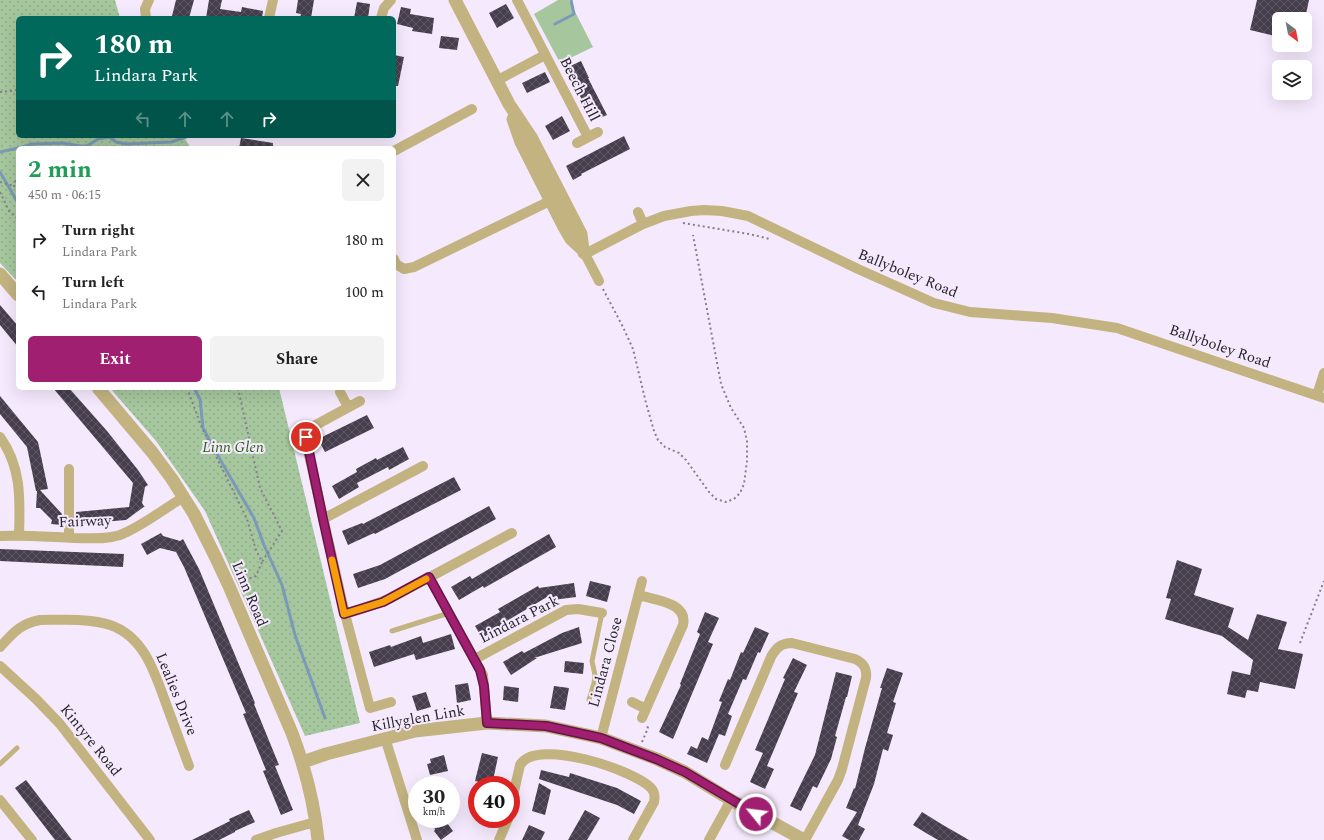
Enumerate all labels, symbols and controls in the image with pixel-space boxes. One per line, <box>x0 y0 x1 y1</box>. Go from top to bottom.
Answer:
north arrow <box>1272 12 1312 52</box>
map controls <box>1272 12 1312 100</box>
text: 180 m <box>94 23 173 66</box>
icon: right <box>28 32 80 84</box>
street label: Beech Hill <box>553 53 606 126</box>
button: layers <box>1272 60 1312 100</box>
text: Lindara Park <box>94 62 198 89</box>
icon: left <box>132 108 154 130</box>
icon: ahead <box>174 108 196 130</box>
icon: ahead <box>216 108 238 130</box>
icon: right <box>258 108 280 130</box>
text: 2 min <box>28 152 92 188</box>
button: close <box>342 159 384 201</box>
text: 450 m · 06:15 <box>28 185 101 205</box>
text: Turn right <box>62 219 135 242</box>
icon: right <box>28 229 50 251</box>
text: 180 m <box>345 229 384 252</box>
text: Lindara Park <box>62 242 137 262</box>
street label: Ballyboley Road <box>854 243 961 304</box>
text: Turn left <box>62 271 124 294</box>
icon: left <box>28 281 50 303</box>
text: 100 m <box>345 281 384 304</box>
text: Lindara Park <box>62 294 137 314</box>
street label: Ballyboley Road <box>1166 318 1274 375</box>
button: Exit <box>28 336 202 382</box>
button: Share <box>210 336 384 382</box>
pin <box>289 420 323 454</box>
icon: arrive <box>295 426 317 448</box>
park label: Linn Glen <box>202 436 264 459</box>
street label: Fairway <box>58 509 113 534</box>
street label: Linn Road <box>225 558 274 631</box>
street label: Lindara Park <box>475 590 563 649</box>
street label: Lindara Close <box>582 614 629 710</box>
street label: Lealies Drive <box>150 649 204 739</box>
street label: Kintyre Road <box>54 699 127 781</box>
street label: Killyglen Link <box>369 699 467 738</box>
speed limit sign: 40 <box>468 776 520 828</box>
text: 30 <box>423 782 445 812</box>
position arrow <box>735 793 777 835</box>
text: km/h <box>423 804 445 820</box>

